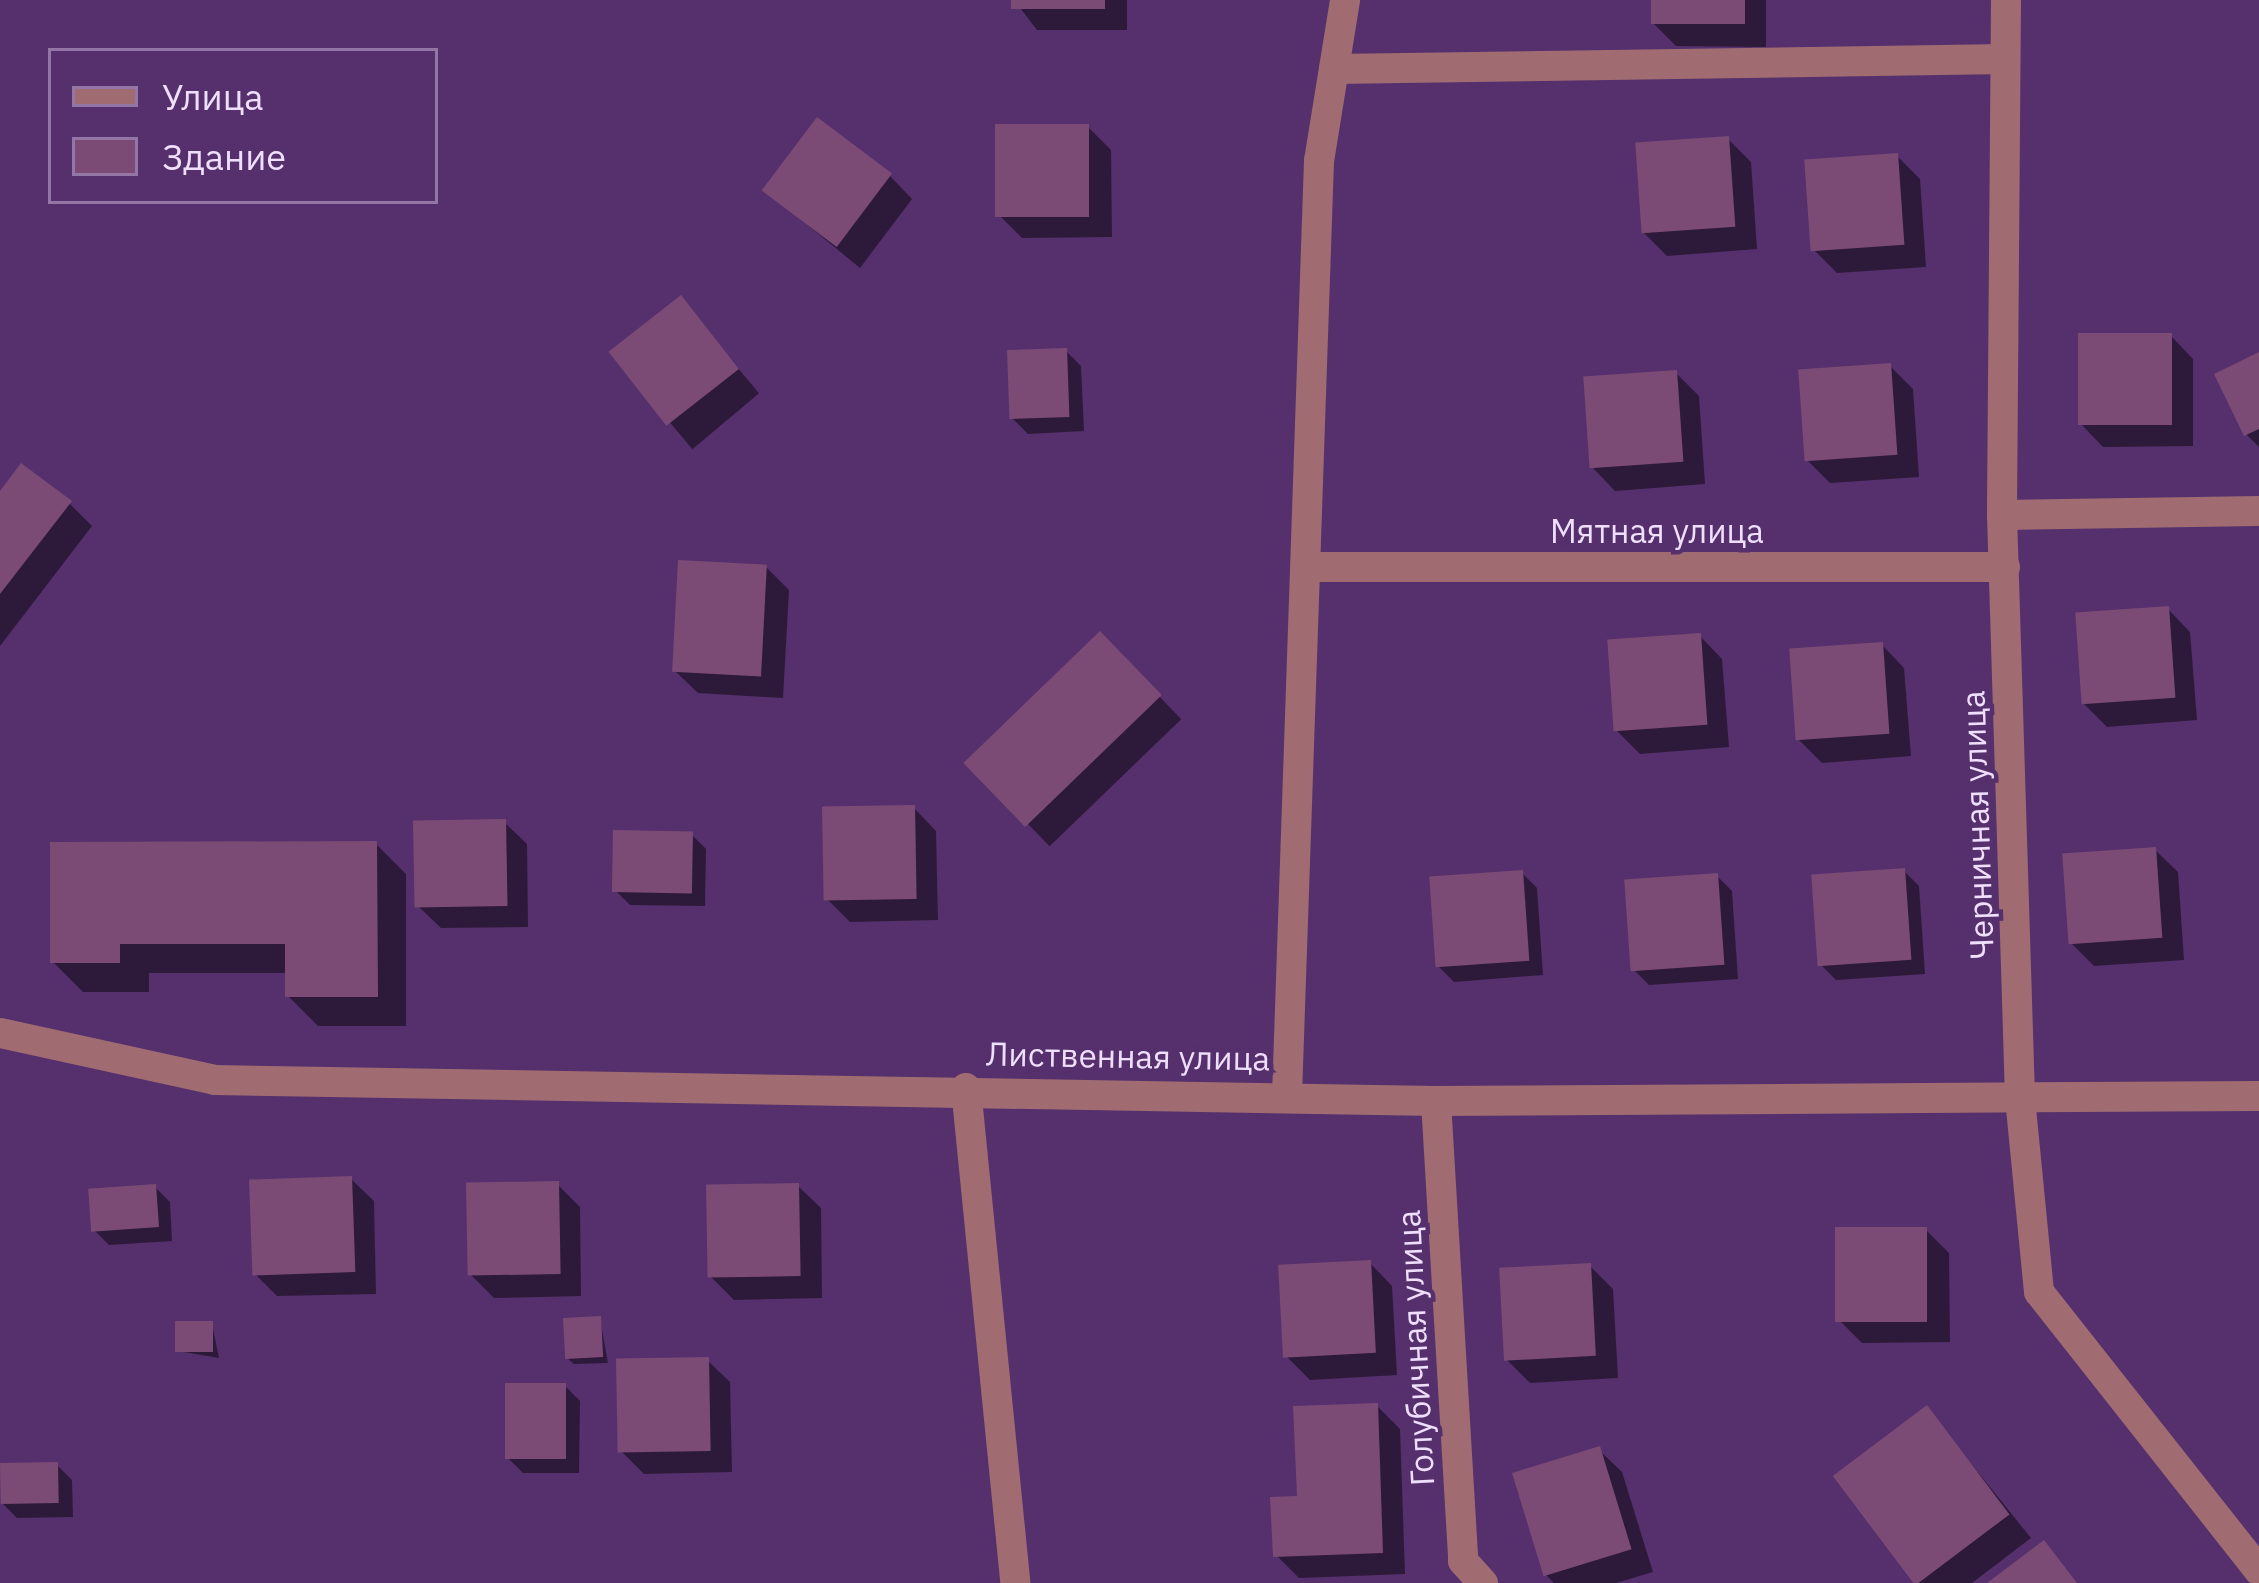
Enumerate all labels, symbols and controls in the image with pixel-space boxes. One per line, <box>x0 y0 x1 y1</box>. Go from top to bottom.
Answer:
legend <box>48 48 438 204</box>
text: Улица <box>162 73 264 120</box>
text: Здание <box>162 133 286 180</box>
street label: Мятная улица <box>1550 511 1764 551</box>
street label: Черничная улица <box>1953 690 2001 960</box>
street label: Лиственная улица <box>986 1034 1270 1078</box>
street label: Голубичная улица <box>1388 1209 1442 1487</box>

